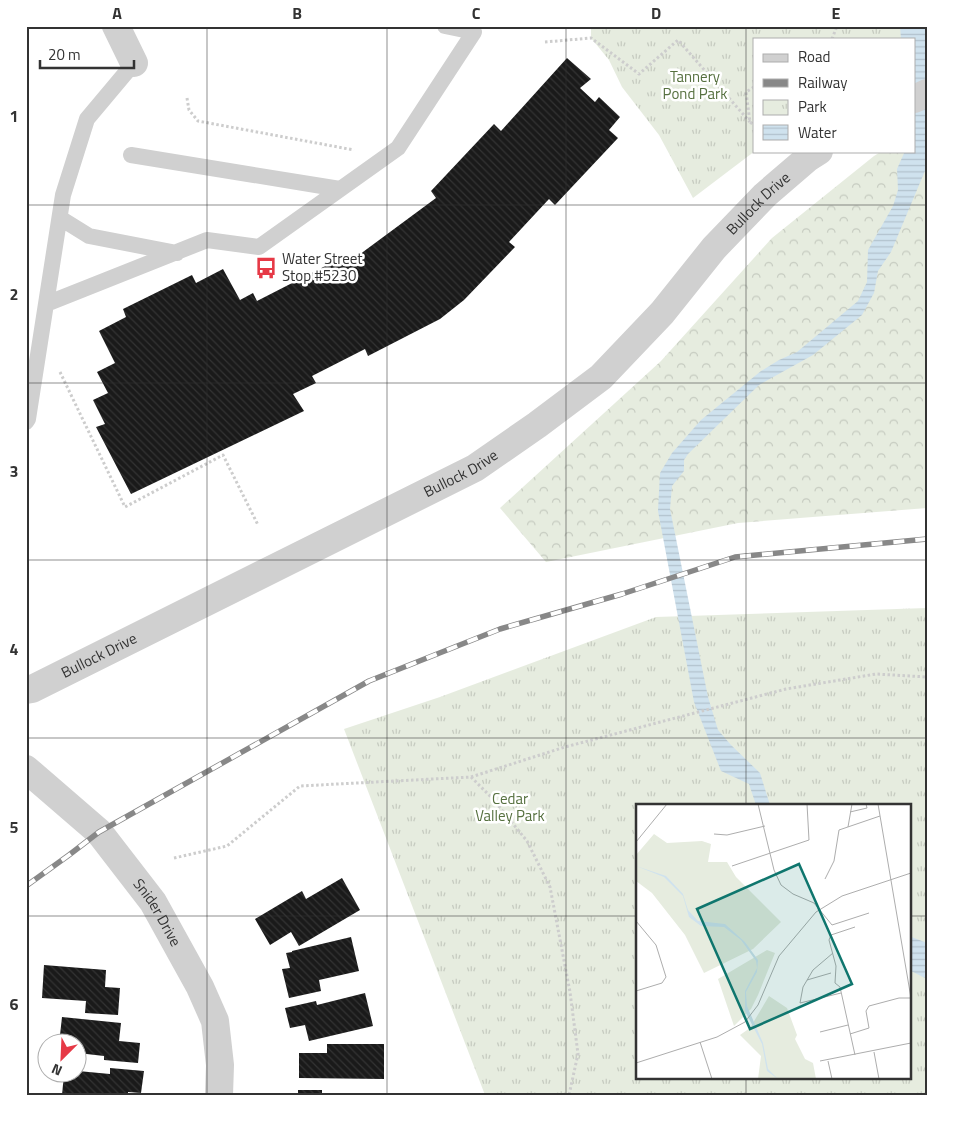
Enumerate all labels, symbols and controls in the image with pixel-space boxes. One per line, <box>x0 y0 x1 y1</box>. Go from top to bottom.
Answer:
text: A <box>112 1 122 25</box>
text: B <box>292 1 302 25</box>
text: C <box>472 1 481 25</box>
text: D <box>651 1 661 25</box>
text: E <box>832 1 841 25</box>
scale bar <box>40 38 134 70</box>
legend <box>753 38 916 152</box>
text: 20 m <box>48 43 81 66</box>
text: Road <box>798 45 830 68</box>
park label: Tannery Pond Park <box>663 65 727 105</box>
text: Railway <box>798 71 848 94</box>
text: Park <box>798 95 827 118</box>
text: 1 <box>10 104 18 128</box>
text: Water <box>798 121 837 144</box>
street label: Bullock Drive <box>720 166 795 240</box>
place label: Water Street Stop #5230 <box>282 247 363 287</box>
bus stop icon: Water Street Stop #5230 <box>253 255 279 281</box>
text: 2 <box>10 282 18 306</box>
street label: Bullock Drive <box>419 443 503 503</box>
text: 3 <box>10 459 18 483</box>
street label: Bullock Drive <box>57 627 141 684</box>
text: 4 <box>10 637 19 661</box>
park label: Cedar Valley Park <box>475 787 545 827</box>
inset map <box>636 804 910 1078</box>
text: 5 <box>10 815 19 839</box>
street label: Snider Drive <box>128 873 187 951</box>
text: 6 <box>10 992 19 1016</box>
north arrow <box>38 1034 88 1084</box>
text: N <box>48 1059 65 1082</box>

